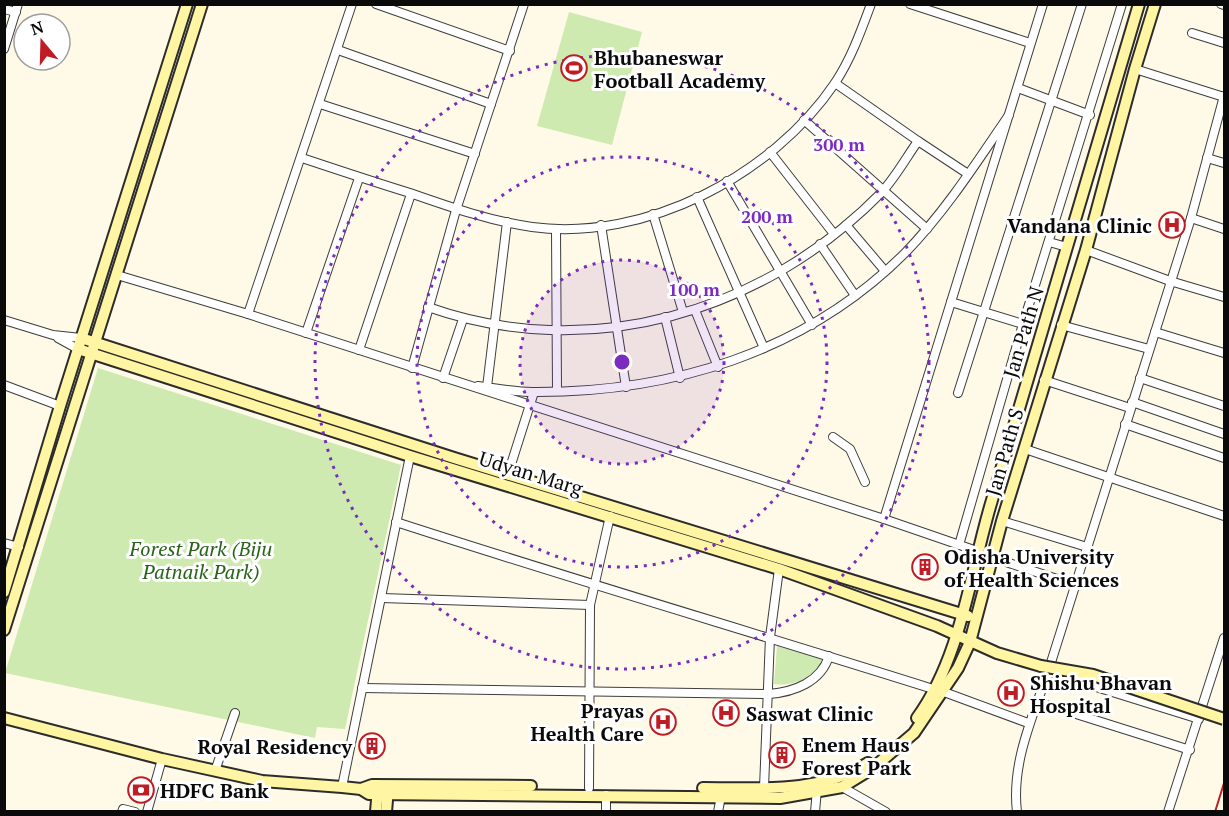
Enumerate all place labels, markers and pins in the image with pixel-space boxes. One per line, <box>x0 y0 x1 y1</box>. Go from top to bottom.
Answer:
place label: Bhubaneswar Football Academy <box>594 44 765 94</box>
sports icon: Bhubaneswar Football Academy <box>559 53 589 83</box>
hospital icon: Vandana Clinic <box>1157 210 1187 240</box>
place label: Vandana Clinic <box>1007 212 1152 239</box>
centre of rings <box>612 352 632 372</box>
place label: Odisha University of Health Sciences <box>944 543 1119 593</box>
building icon: Odisha University of Health Sciences <box>910 552 940 582</box>
place label: Shishu Bhavan Hospital <box>1030 669 1172 719</box>
hospital icon: Shishu Bhavan Hospital <box>996 678 1026 708</box>
place label: Prayas Health Care <box>530 697 644 747</box>
hospital icon: Saswat Clinic <box>711 698 741 728</box>
place label: Saswat Clinic <box>746 700 873 727</box>
hospital icon: Prayas Health Care <box>648 707 678 737</box>
building icon: Royal Residency <box>357 731 387 761</box>
place label: Enem Haus Forest Park <box>802 731 912 781</box>
place label: Royal Residency <box>198 733 352 760</box>
building icon: Enem Haus Forest Park <box>767 740 797 770</box>
bank icon: HDFC Bank <box>126 775 156 805</box>
place label: HDFC Bank <box>160 777 269 804</box>

